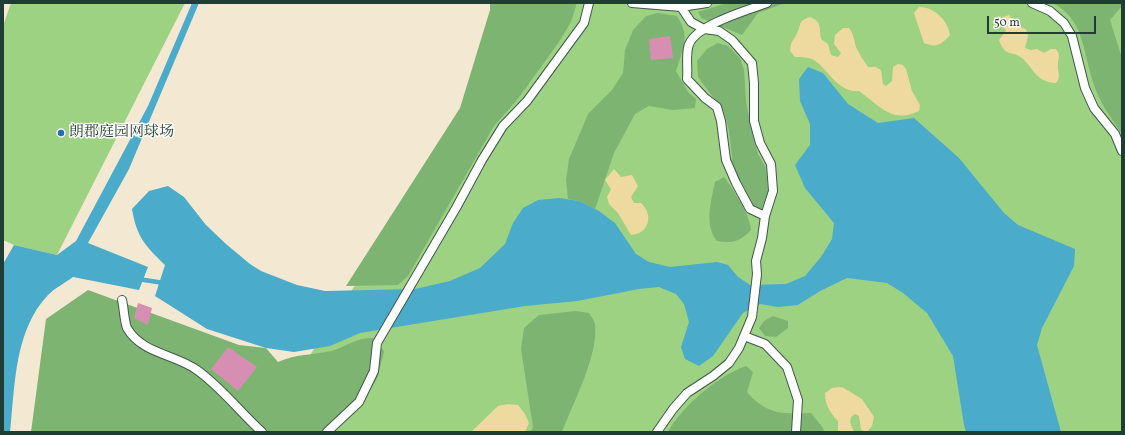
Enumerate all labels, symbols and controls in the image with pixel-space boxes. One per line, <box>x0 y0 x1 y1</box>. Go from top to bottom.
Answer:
scale bar <box>989 8 1098 34</box>
text: 50 m <box>994 15 1020 31</box>
place label: 朗郡庭园网球场 <box>69 124 174 142</box>
marker: 朗郡庭园网球场 <box>56 128 66 138</box>

